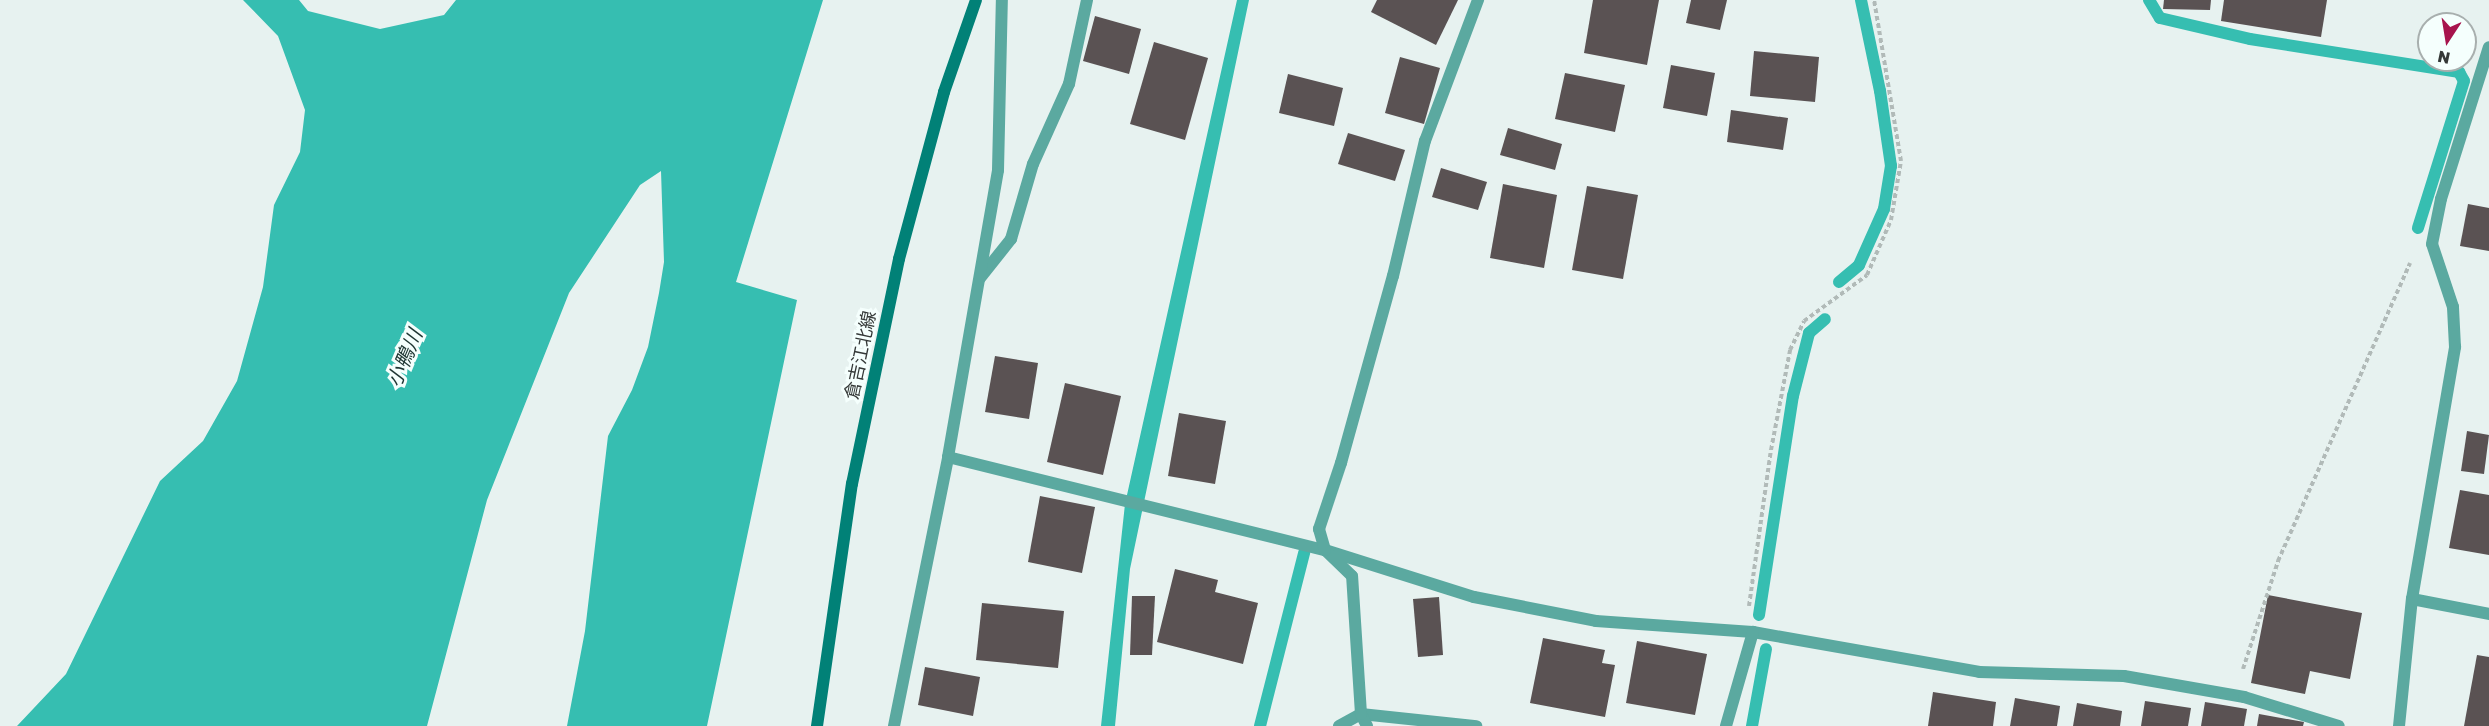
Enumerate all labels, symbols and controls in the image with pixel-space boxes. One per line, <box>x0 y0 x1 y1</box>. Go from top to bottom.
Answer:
north arrow <box>2417 12 2477 72</box>
text: N <box>2436 47 2452 69</box>
street label: 倉吉江北線 <box>840 309 880 401</box>
water label: 小鴨川 <box>381 326 427 390</box>

